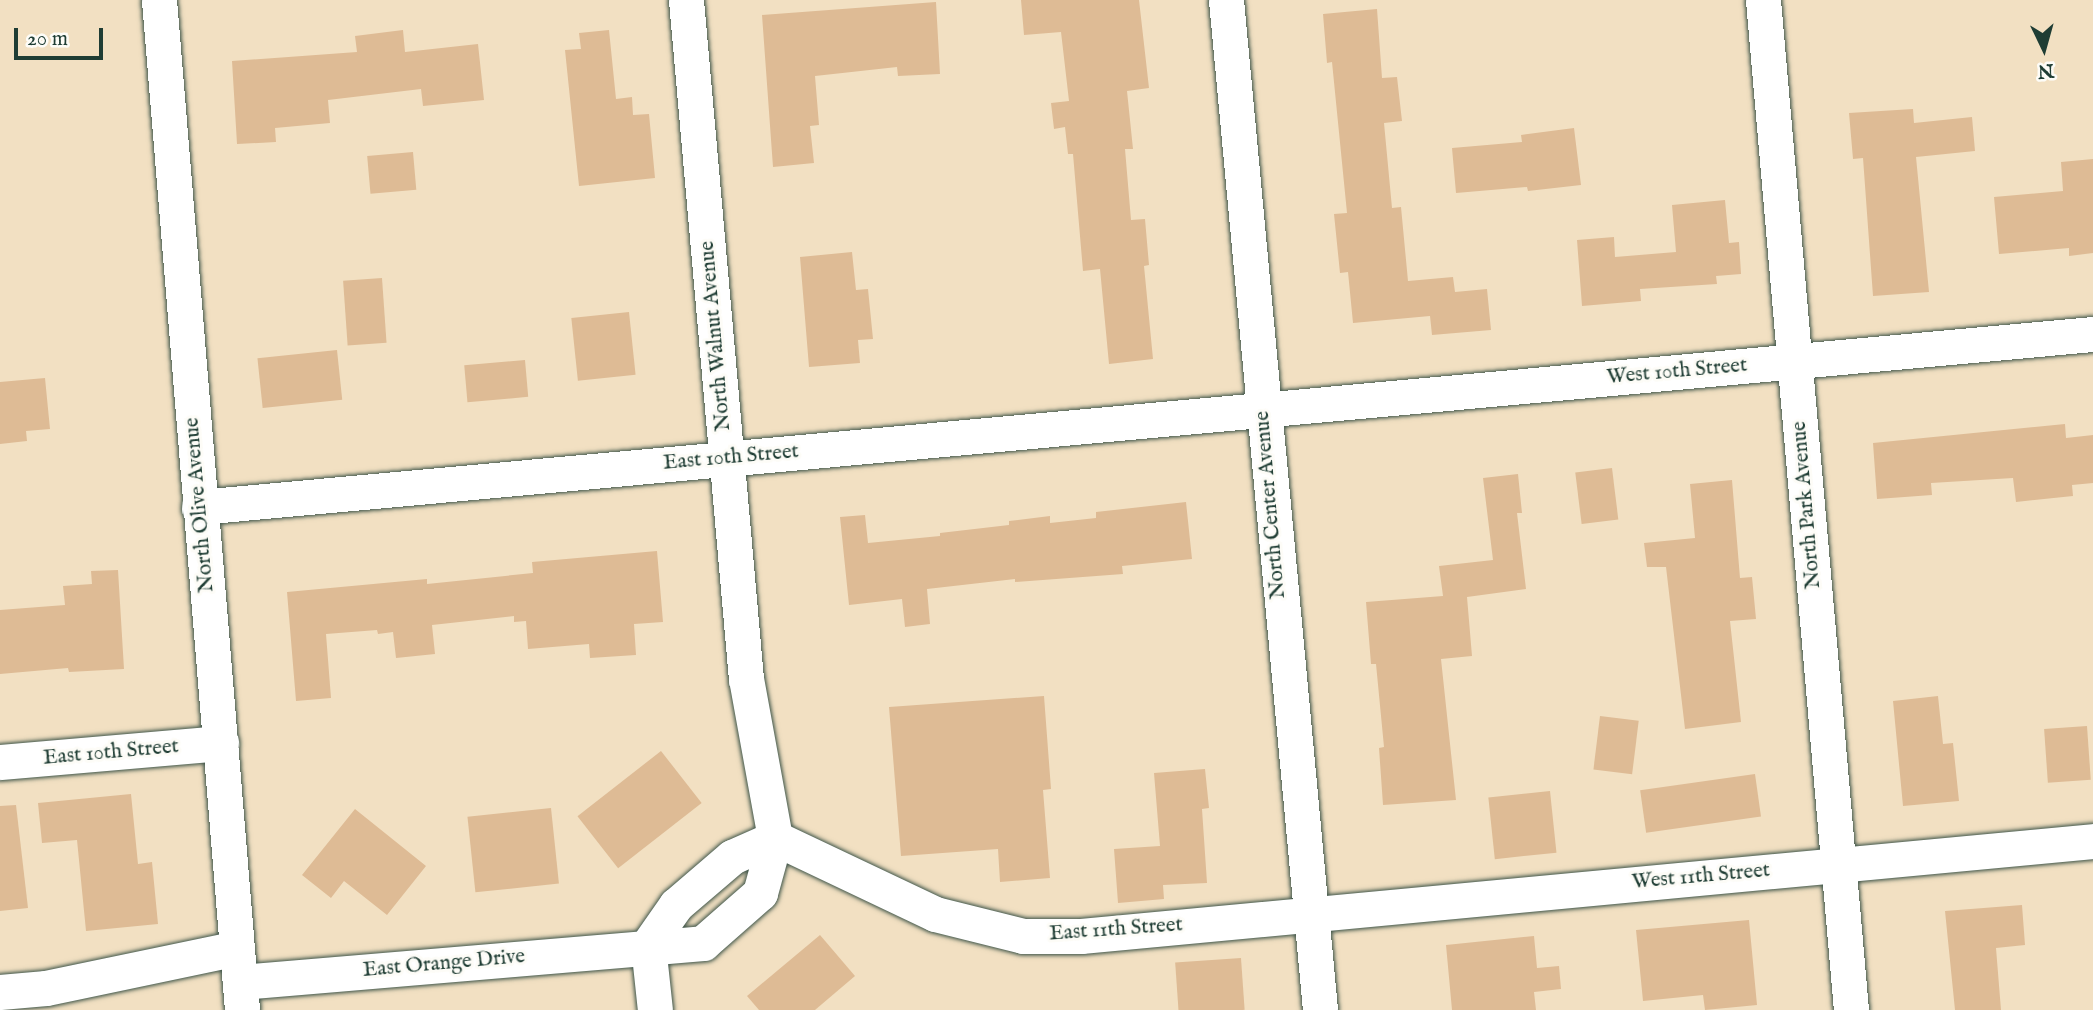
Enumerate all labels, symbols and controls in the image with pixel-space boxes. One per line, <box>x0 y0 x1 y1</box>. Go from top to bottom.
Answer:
scale bar <box>18 14 107 58</box>
north arrow <box>2009 14 2079 84</box>
text: 20 m <box>27 26 68 53</box>
text: N <box>2037 57 2055 83</box>
street label: North Walnut Avenue <box>695 240 737 432</box>
street label: West 10th Street <box>1606 353 1748 391</box>
street label: North Center Avenue <box>1250 410 1292 600</box>
street label: North Olive Avenue <box>180 416 220 594</box>
street label: North Park Avenue <box>1787 420 1827 590</box>
street label: East 10th Street <box>662 440 800 476</box>
street label: East 10th Street <box>42 735 180 771</box>
street label: West 11th Street <box>1631 858 1771 896</box>
street label: East 11th Street <box>1048 913 1184 947</box>
street label: East Orange Drive <box>362 944 526 984</box>

